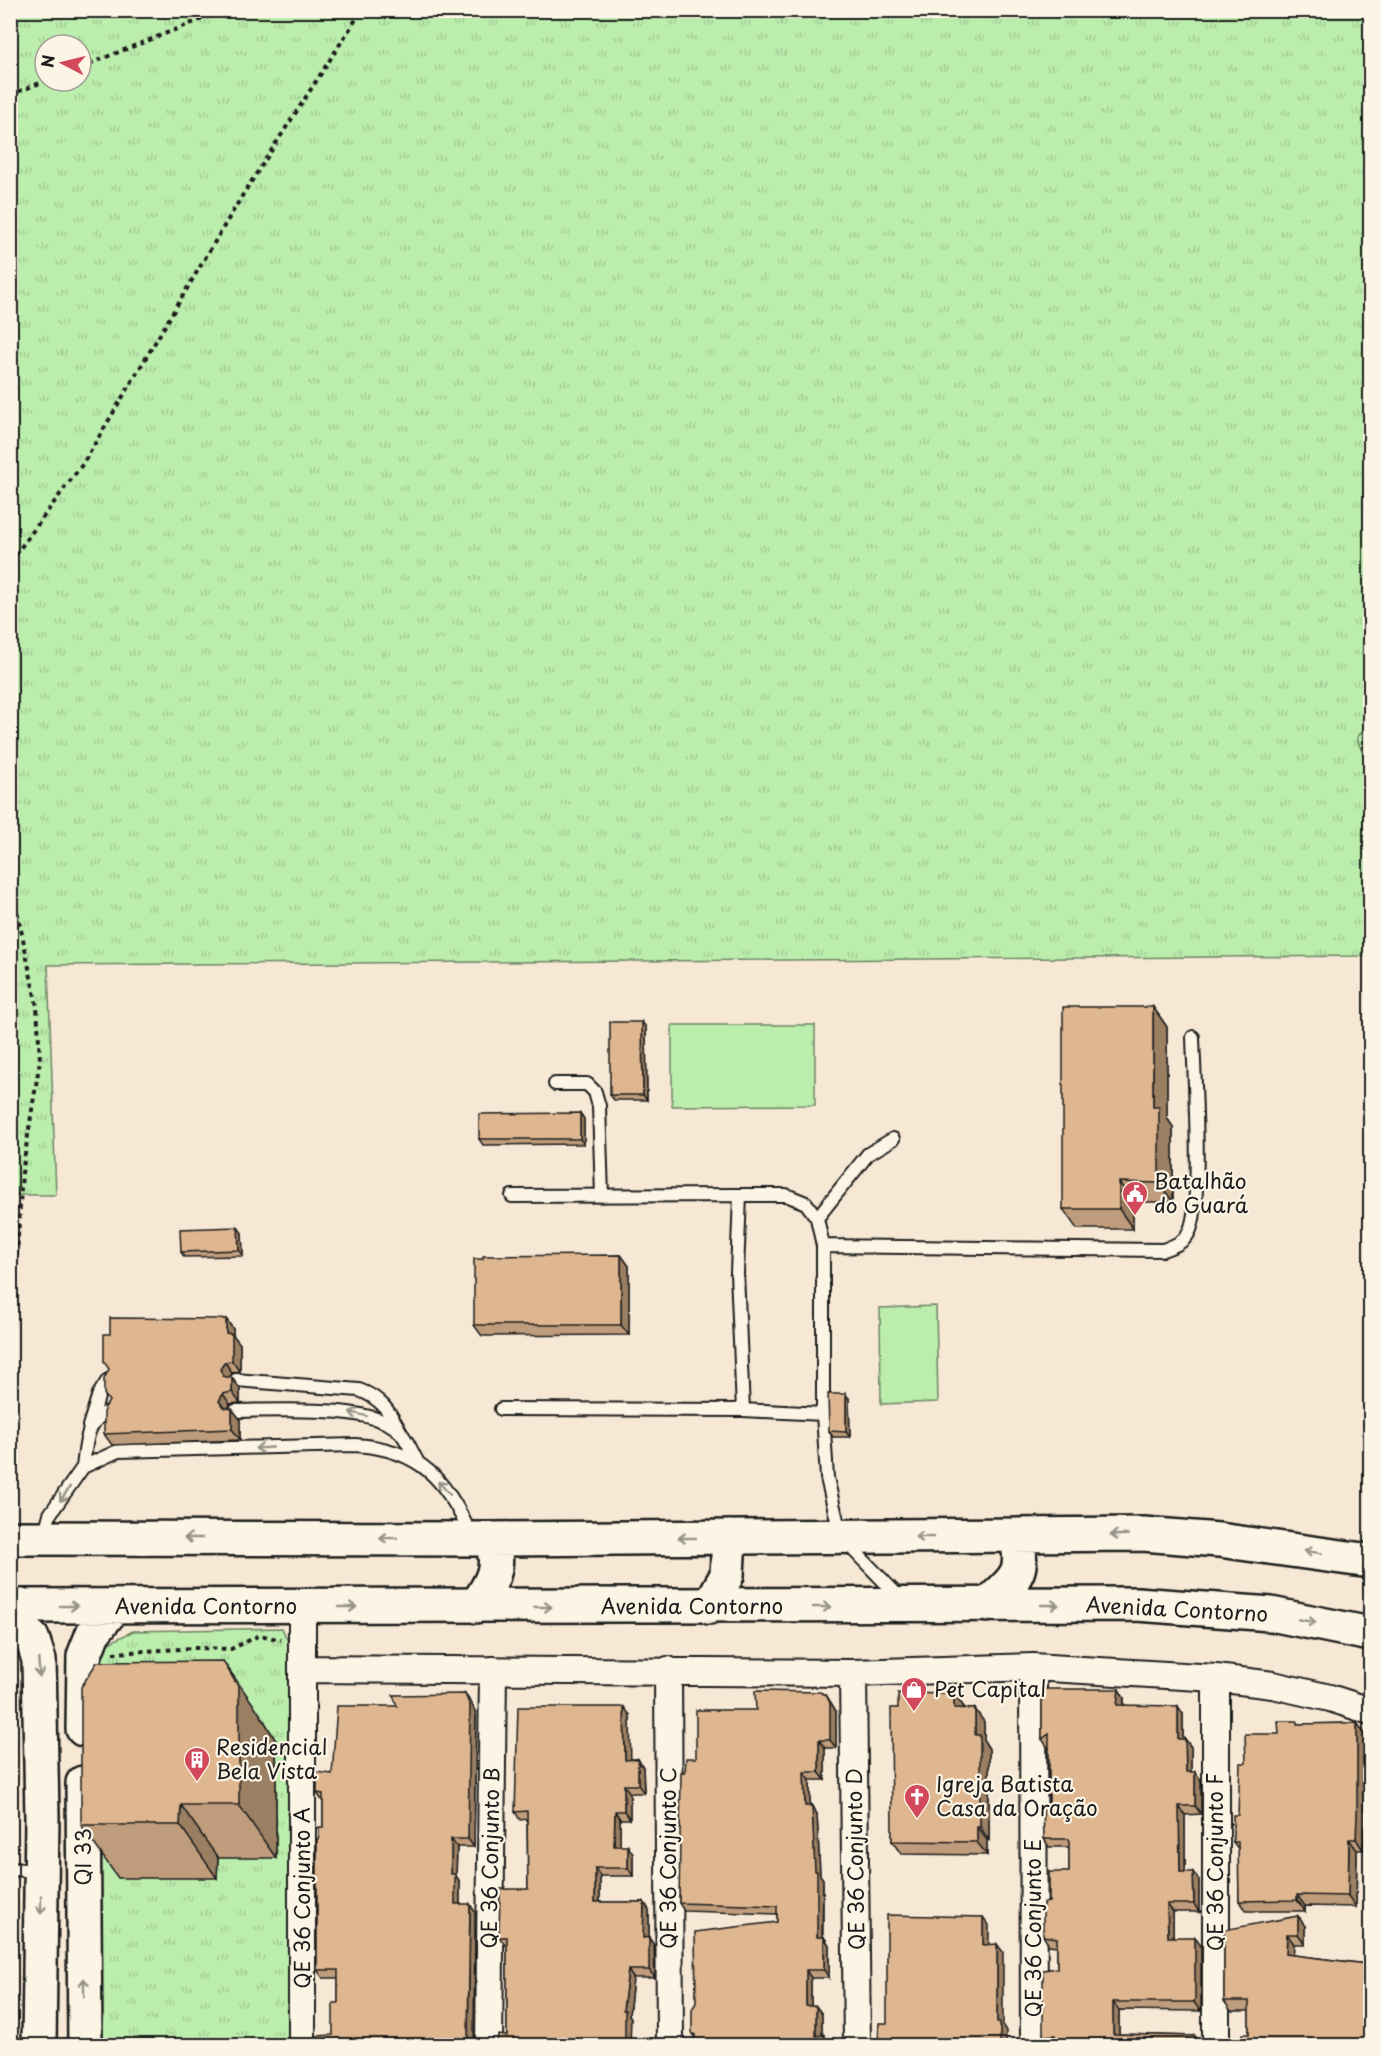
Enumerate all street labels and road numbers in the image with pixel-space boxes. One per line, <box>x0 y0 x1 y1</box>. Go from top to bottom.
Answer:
street label: Avenida Contorno <box>1085 1587 1269 1629</box>
street label: Avenida Contorno <box>115 1589 297 1621</box>
street label: Avenida Contorno <box>601 1589 783 1621</box>
street label: QE 36 Conjunto B <box>471 1767 507 1949</box>
street label: QE 36 Conjunto C <box>651 1767 683 1949</box>
street label: QE 36 Conjunto D <box>836 1768 872 1950</box>
street label: QE 36 Conjunto F <box>1198 1773 1230 1951</box>
street label: QE 36 Conjunto A <box>285 1807 317 1989</box>
street label: QI 33 <box>66 1828 98 1886</box>
street label: QE 36 Conjunto E <box>1016 1839 1048 2017</box>

